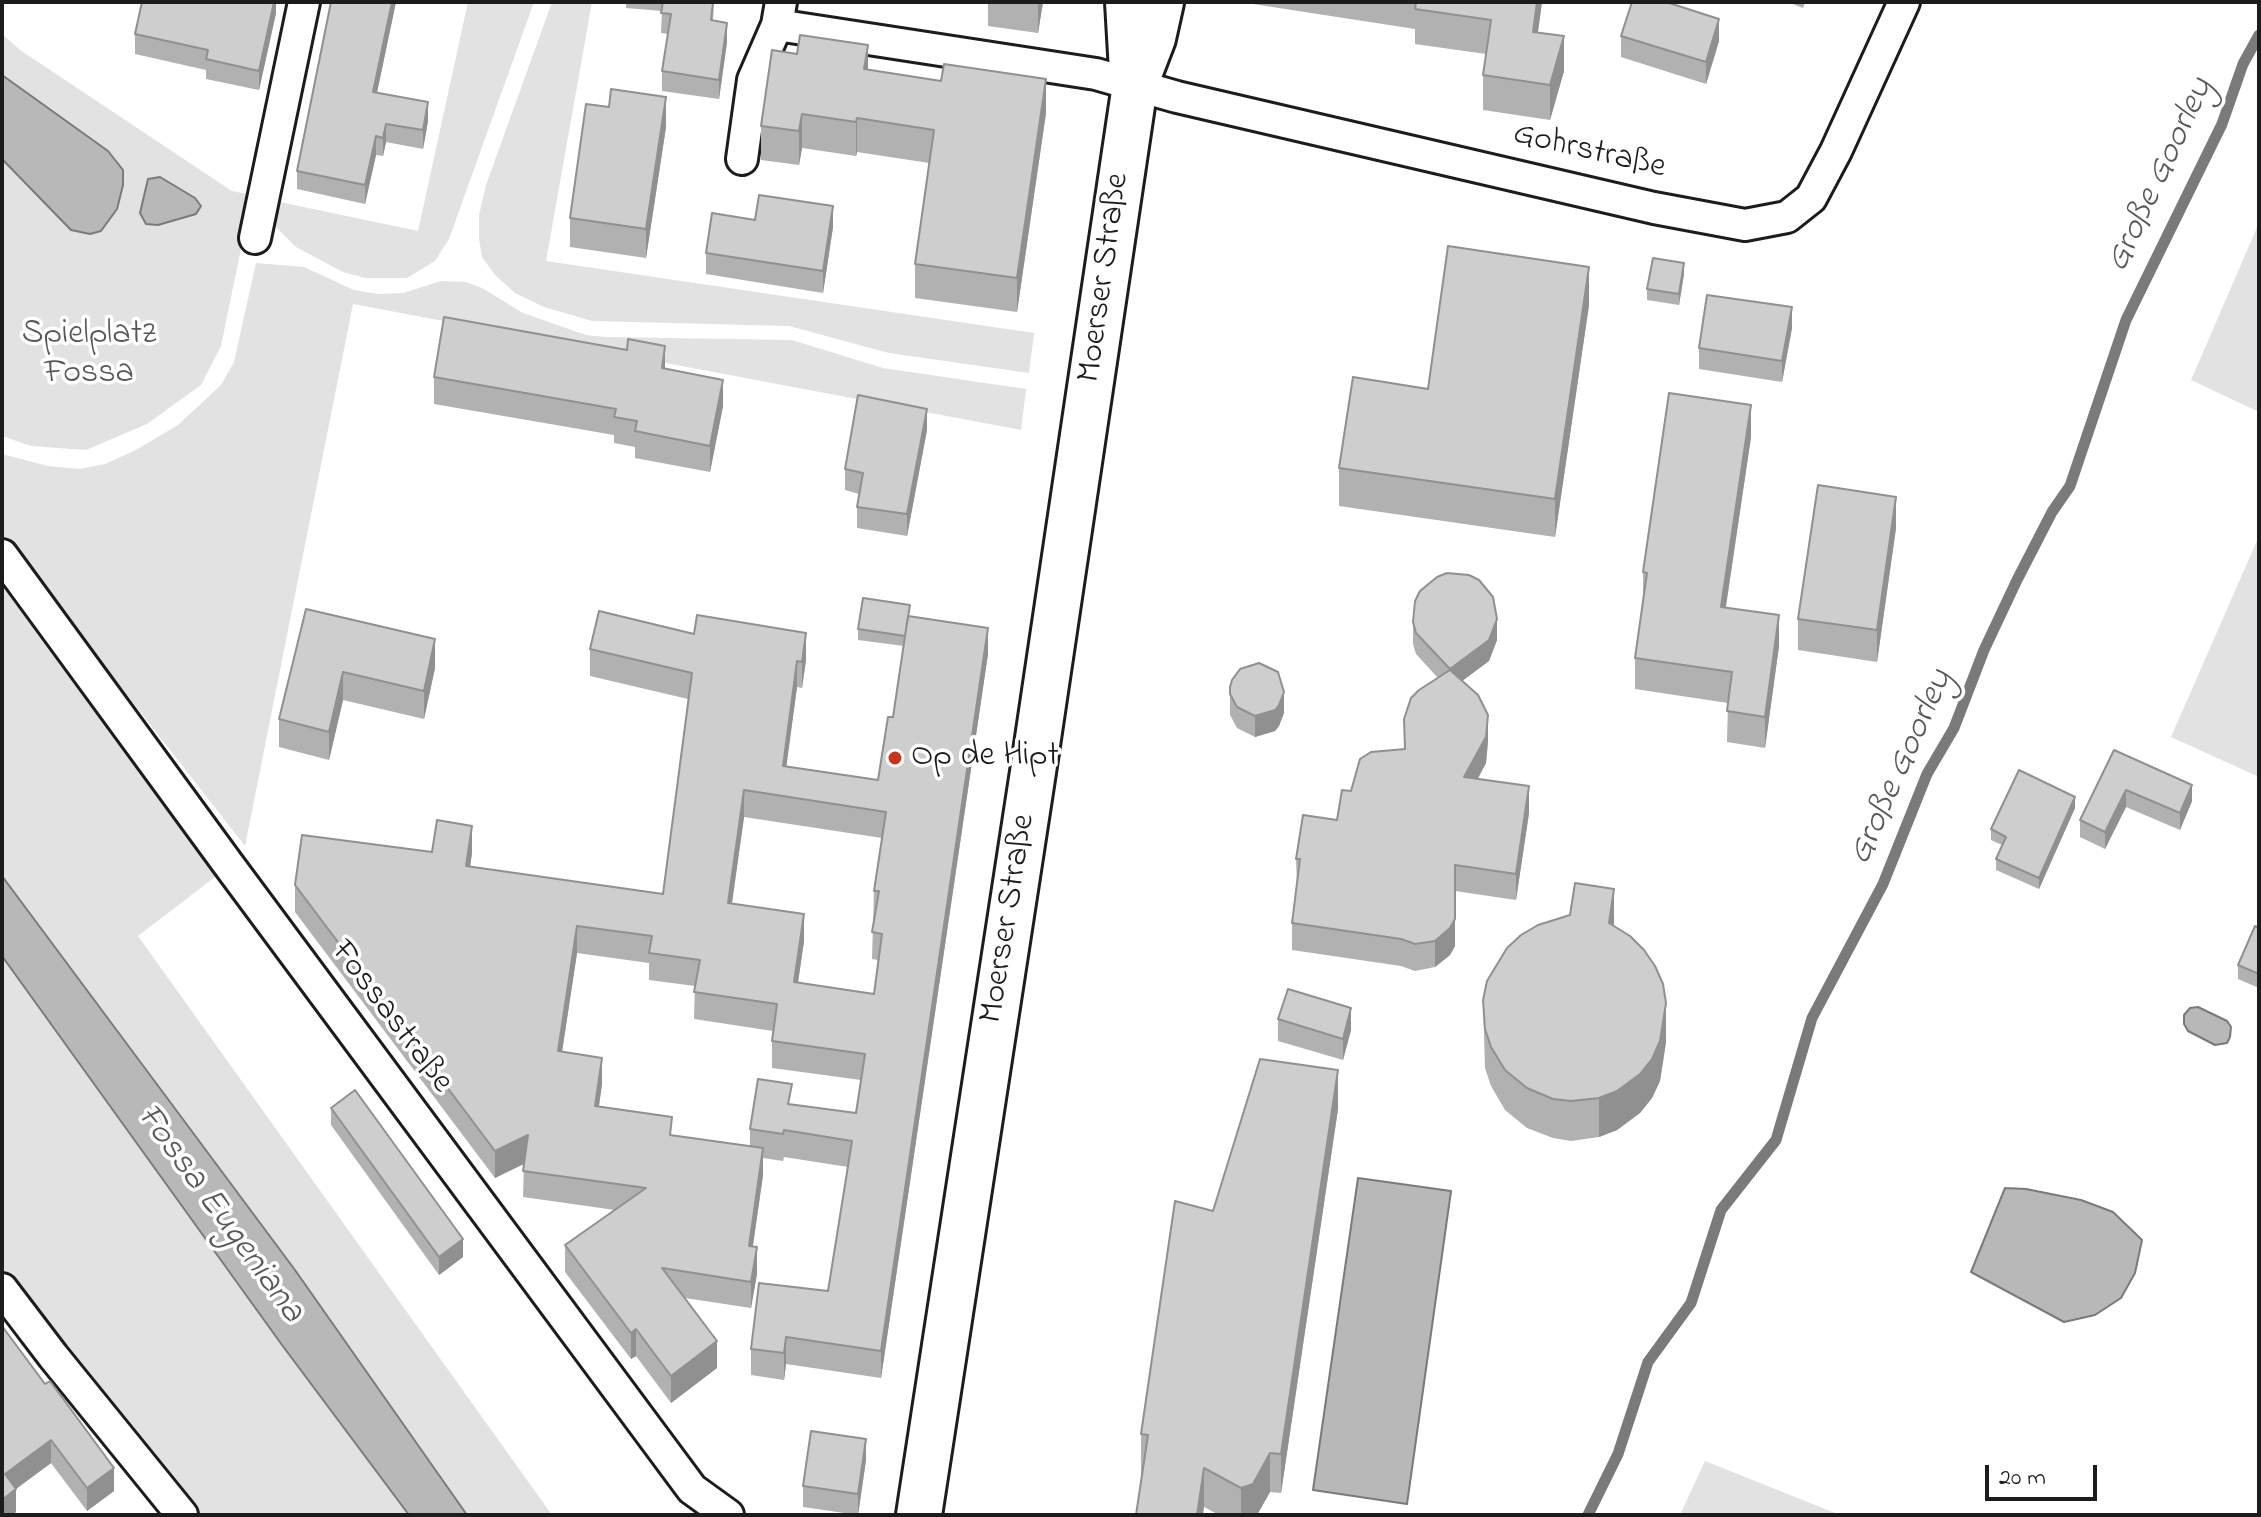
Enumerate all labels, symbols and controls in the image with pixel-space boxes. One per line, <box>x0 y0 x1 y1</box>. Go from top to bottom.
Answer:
water label: Große Goorley <box>2098 72 2226 280</box>
street label: Gohrstraße <box>1509 116 1669 190</box>
street label: Moerser Straße <box>1071 171 1141 385</box>
park label: Spielplatz Fossa <box>22 316 156 396</box>
water label: Große Goorley <box>1841 664 1965 872</box>
place label: Op de Hipt <box>911 738 1059 778</box>
marker: Op de Hipt <box>886 749 904 767</box>
street label: Moerser Straße <box>973 812 1047 1026</box>
street label: Fossastraße <box>319 934 461 1102</box>
water label: Fossa Eugeniana <box>124 1097 312 1333</box>
scale bar <box>1989 1449 2101 1499</box>
text: 20 m <box>1999 1461 2046 1496</box>

